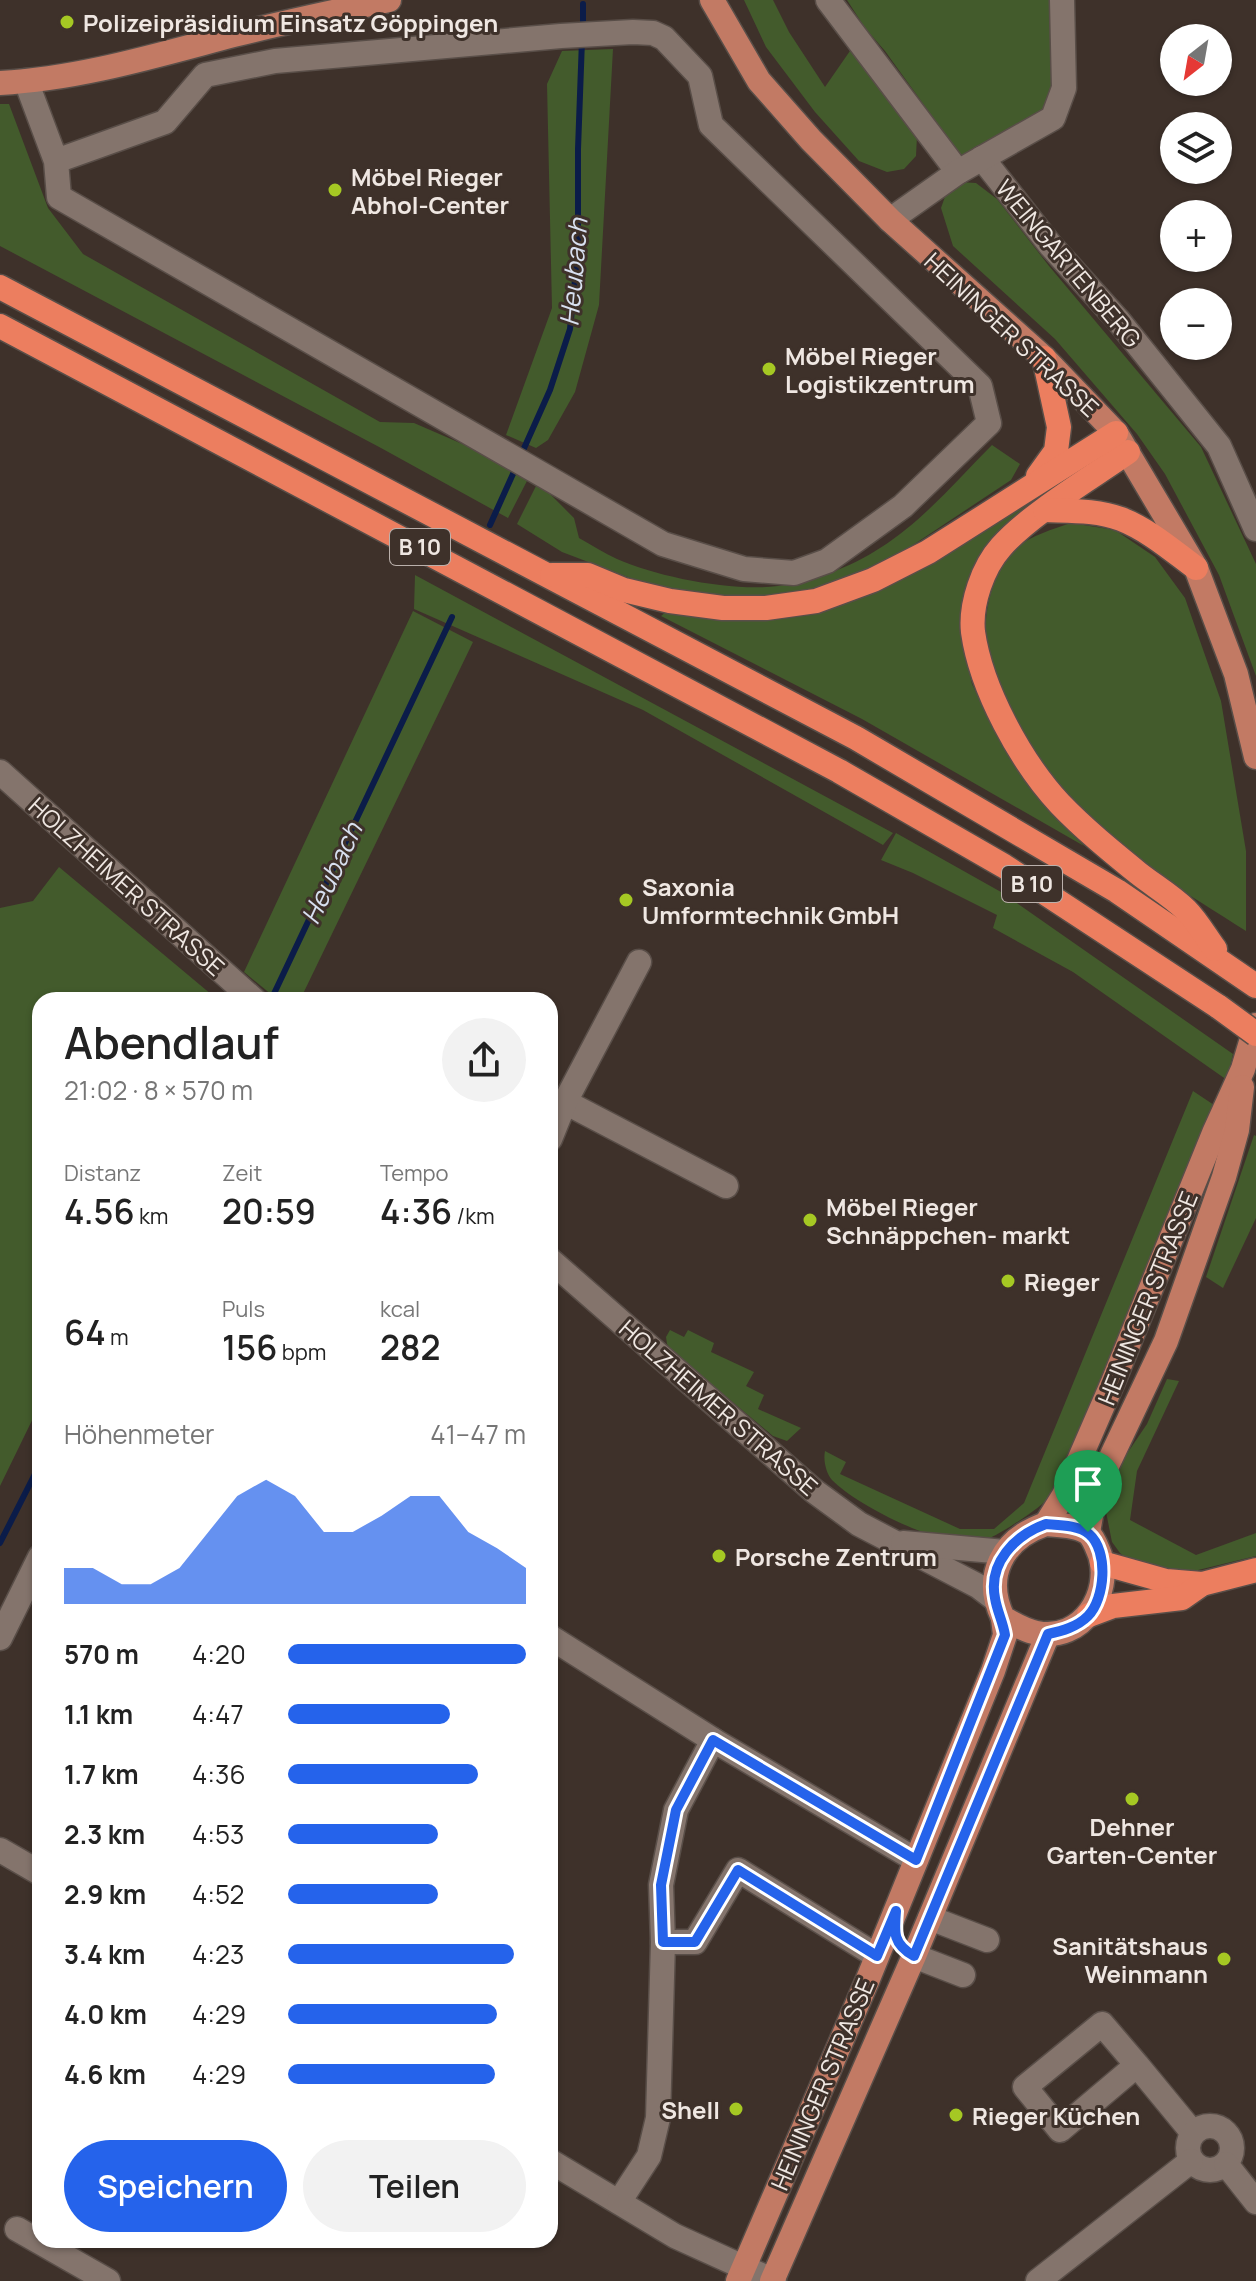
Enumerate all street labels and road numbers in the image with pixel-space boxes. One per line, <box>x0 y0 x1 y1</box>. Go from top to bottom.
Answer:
street label: WEINGARTENBERG <box>989 172 1149 354</box>
street label: HEININGER STRASSE <box>918 244 1106 424</box>
road number: B 10 <box>390 529 450 565</box>
street label: HOLZHEIMER STRASSE <box>22 789 232 983</box>
road number: B 10 <box>1002 866 1062 902</box>
street label: HEININGER STRASSE <box>1089 1186 1205 1410</box>
street label: HOLZHEIMER STRASSE <box>613 1312 825 1502</box>
street label: HEININGER STRASSE <box>762 1973 882 2195</box>

